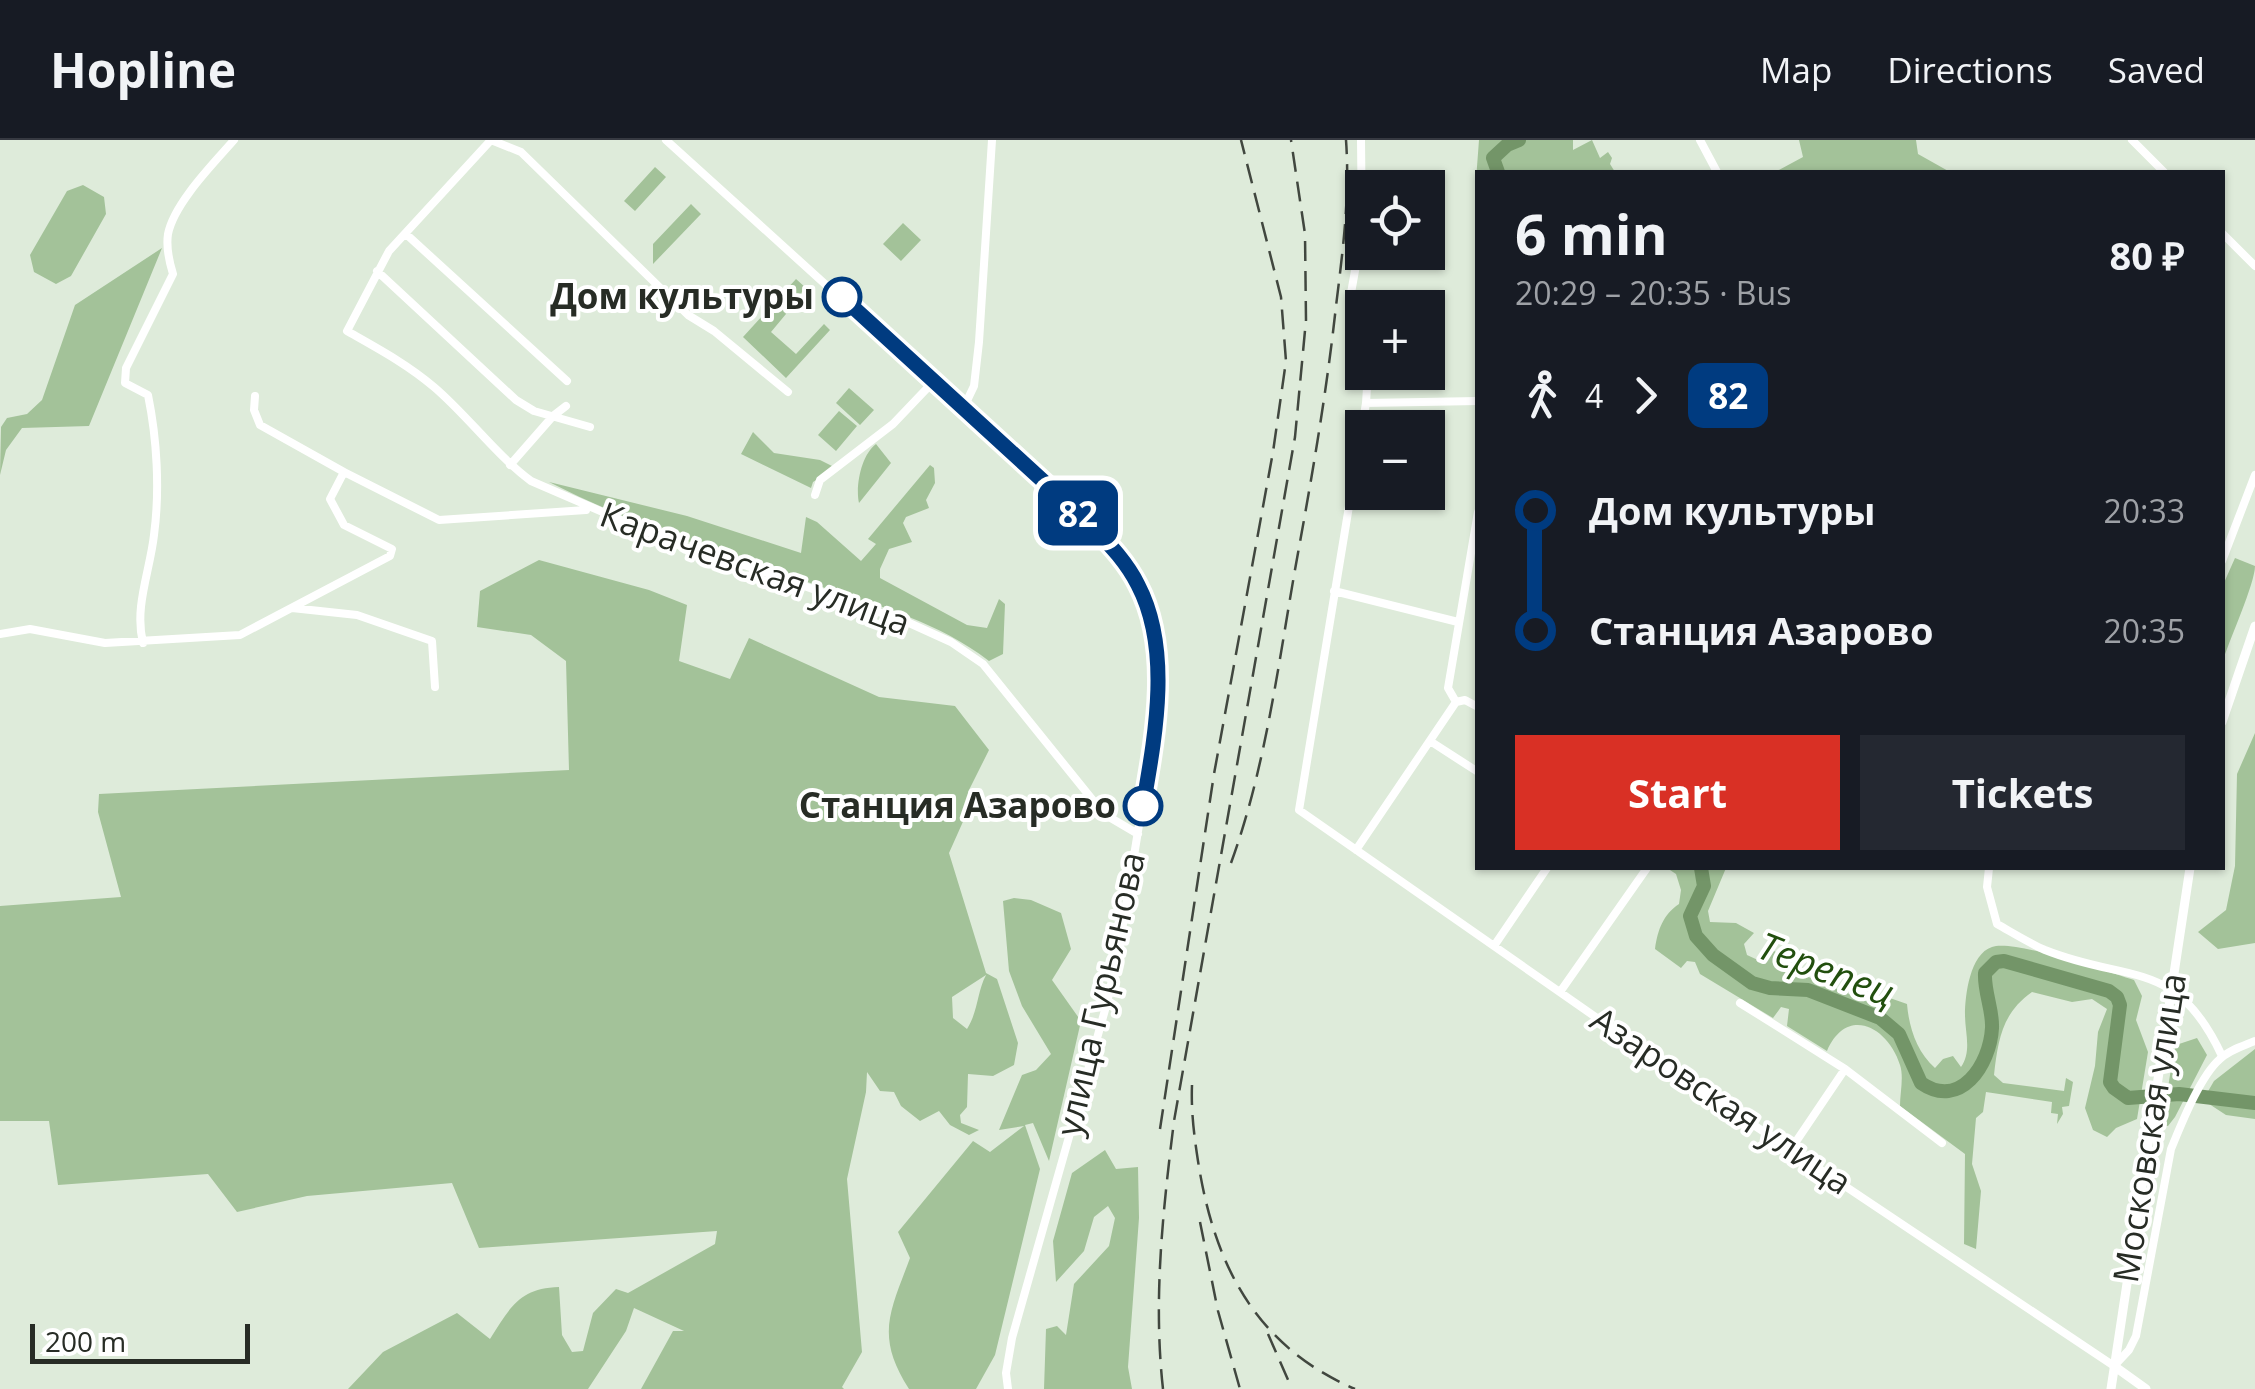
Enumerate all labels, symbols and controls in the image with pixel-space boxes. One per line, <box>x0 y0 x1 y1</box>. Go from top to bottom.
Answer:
text: Hopline <box>50 37 236 102</box>
text: Map <box>1760 46 1832 93</box>
text: Directions <box>1887 46 2053 93</box>
text: Saved <box>2108 46 2205 93</box>
map controls <box>1345 170 1445 510</box>
button: locate <box>1345 170 1445 270</box>
text: 6 min <box>1515 196 1668 271</box>
text: 80 ₽ <box>2110 229 2185 281</box>
text: 20:29 – 20:35 · Bus <box>1515 271 1791 314</box>
place label: Дом культуры <box>550 272 814 319</box>
marker: Дом культуры <box>823 278 861 316</box>
button: + <box>1345 290 1445 390</box>
icon: walk <box>1515 368 1570 423</box>
icon: forward <box>1618 368 1673 423</box>
text: 82 <box>1708 372 1748 419</box>
text: 4 <box>1585 374 1603 417</box>
button: − <box>1345 410 1445 510</box>
line badge: 82 <box>1033 480 1123 546</box>
text: Дом культуры <box>1589 484 1875 536</box>
text: 20:33 <box>2103 489 2185 532</box>
street label: Карачевская улица <box>594 490 917 646</box>
text: 82 <box>1058 490 1098 537</box>
text: Станция Азарово <box>1589 604 1934 656</box>
text: 20:35 <box>2103 609 2185 652</box>
button: Start <box>1515 735 1840 850</box>
button: Tickets <box>1860 735 2185 850</box>
place label: Станция Азарово <box>799 781 1116 828</box>
marker: Станция Азарово <box>1124 787 1162 825</box>
street label: улица Гурьянова <box>1044 847 1155 1140</box>
water label: Терепец <box>1751 918 1902 1018</box>
street label: Московская улица <box>2101 970 2196 1286</box>
street label: Азаровская улица <box>1582 995 1861 1205</box>
scale bar <box>30 1319 250 1364</box>
text: 200 m <box>45 1322 126 1360</box>

